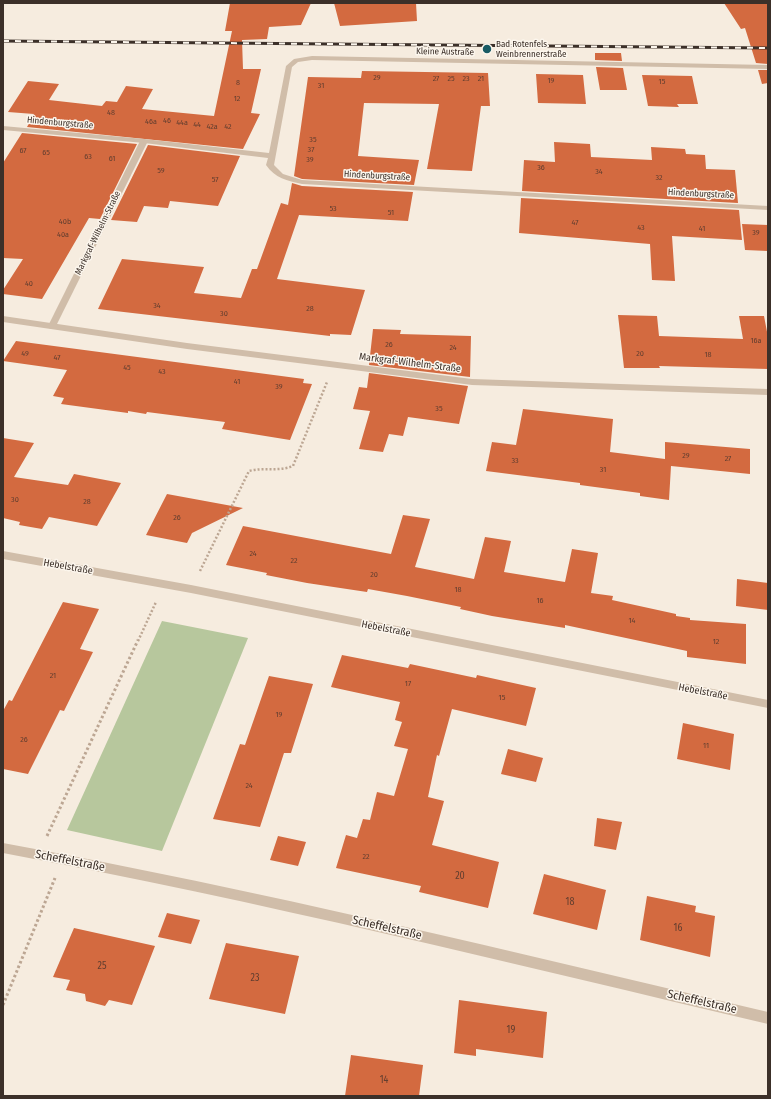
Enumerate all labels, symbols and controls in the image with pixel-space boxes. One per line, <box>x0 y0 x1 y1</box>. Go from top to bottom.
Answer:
place label: Bad Rotenfels Weinbrennerstraße <box>496 39 566 60</box>
marker: Bad Rotenfels Weinbrennerstraße <box>481 43 493 55</box>
street label: Kleine Austraße <box>416 46 474 58</box>
house number: 29 <box>373 73 381 83</box>
house number: 27 <box>433 74 439 84</box>
house number: 25 <box>447 74 455 84</box>
house number: 23 <box>462 74 470 84</box>
house number: 21 <box>478 74 484 84</box>
house number: 19 <box>547 76 555 86</box>
house number: 15 <box>659 77 665 87</box>
house number: 8 <box>236 78 240 88</box>
house number: 31 <box>318 81 324 91</box>
house number: 12 <box>234 94 240 104</box>
house number: 48 <box>107 108 115 118</box>
street label: Hindenburgstraße <box>26 115 94 131</box>
house number: 46 <box>163 116 171 126</box>
house number: 46a <box>145 117 157 127</box>
house number: 44a <box>176 118 188 128</box>
house number: 44 <box>193 120 201 130</box>
house number: 42a <box>206 122 218 132</box>
house number: 42 <box>224 122 232 132</box>
house number: 35 <box>309 135 317 145</box>
house number: 37 <box>308 145 314 155</box>
house number: 67 <box>19 146 27 156</box>
house number: 65 <box>42 148 50 158</box>
house number: 63 <box>84 152 92 162</box>
house number: 61 <box>109 154 115 164</box>
house number: 39 <box>306 155 314 165</box>
house number: 36 <box>537 163 545 173</box>
house number: 59 <box>157 166 165 176</box>
house number: 34 <box>595 167 603 177</box>
street label: Hindenburgstraße <box>344 169 410 183</box>
house number: 32 <box>655 173 663 183</box>
house number: 57 <box>212 175 218 185</box>
street label: Hindenburgstraße <box>668 187 734 201</box>
street label: Markgraf-Wilhelm-Straße <box>73 189 123 277</box>
house number: 53 <box>329 204 337 214</box>
house number: 51 <box>388 208 394 218</box>
house number: 40b <box>59 217 71 227</box>
house number: 47 <box>572 218 578 228</box>
house number: 43 <box>637 223 645 233</box>
house number: 41 <box>699 224 705 234</box>
house number: 39 <box>752 228 760 238</box>
house number: 40a <box>57 230 69 240</box>
house number: 40 <box>25 279 33 289</box>
house number: 34 <box>153 301 161 311</box>
house number: 28 <box>306 304 314 314</box>
house number: 30 <box>220 309 228 319</box>
house number: 16a <box>750 336 762 346</box>
house number: 26 <box>385 340 393 350</box>
house number: 24 <box>449 343 457 353</box>
house number: 49 <box>21 349 29 359</box>
house number: 20 <box>636 349 644 359</box>
house number: 18 <box>704 350 712 360</box>
street label: Markgraf-Wilhelm-Straße <box>358 351 462 375</box>
house number: 47 <box>54 353 60 363</box>
house number: 45 <box>123 363 131 373</box>
house number: 43 <box>158 367 166 377</box>
house number: 41 <box>234 377 240 387</box>
house number: 39 <box>275 382 283 392</box>
house number: 35 <box>435 404 443 414</box>
house number: 29 <box>682 451 690 461</box>
house number: 27 <box>725 454 731 464</box>
house number: 33 <box>511 456 519 466</box>
house number: 31 <box>600 465 606 475</box>
house number: 30 <box>11 495 19 505</box>
house number: 28 <box>83 497 91 507</box>
house number: 26 <box>173 513 181 523</box>
house number: 24 <box>249 549 257 559</box>
house number: 22 <box>290 556 298 566</box>
street label: Hebelstraße <box>42 557 94 577</box>
house number: 20 <box>370 570 378 580</box>
house number: 18 <box>454 585 462 595</box>
house number: 16 <box>536 596 544 606</box>
house number: 14 <box>629 616 635 626</box>
street label: Hebelstraße <box>360 618 412 640</box>
house number: 12 <box>713 637 719 647</box>
house number: 21 <box>50 671 56 681</box>
house number: 17 <box>405 679 411 689</box>
street label: Hebelstraße <box>677 681 729 703</box>
house number: 15 <box>499 693 505 703</box>
house number: 19 <box>275 710 283 720</box>
house number: 26 <box>20 735 28 745</box>
house number: 11 <box>703 741 709 751</box>
house number: 24 <box>245 781 253 791</box>
street label: Scheffelstraße <box>34 847 106 875</box>
house number: 22 <box>362 852 370 862</box>
house number: 20 <box>455 870 465 882</box>
house number: 18 <box>566 896 574 908</box>
street label: Scheffelstraße <box>351 913 423 943</box>
house number: 16 <box>674 922 682 934</box>
house number: 25 <box>98 960 106 972</box>
house number: 23 <box>251 972 259 984</box>
street label: Scheffelstraße <box>666 987 738 1017</box>
house number: 19 <box>507 1024 515 1036</box>
house number: 14 <box>380 1074 388 1086</box>

